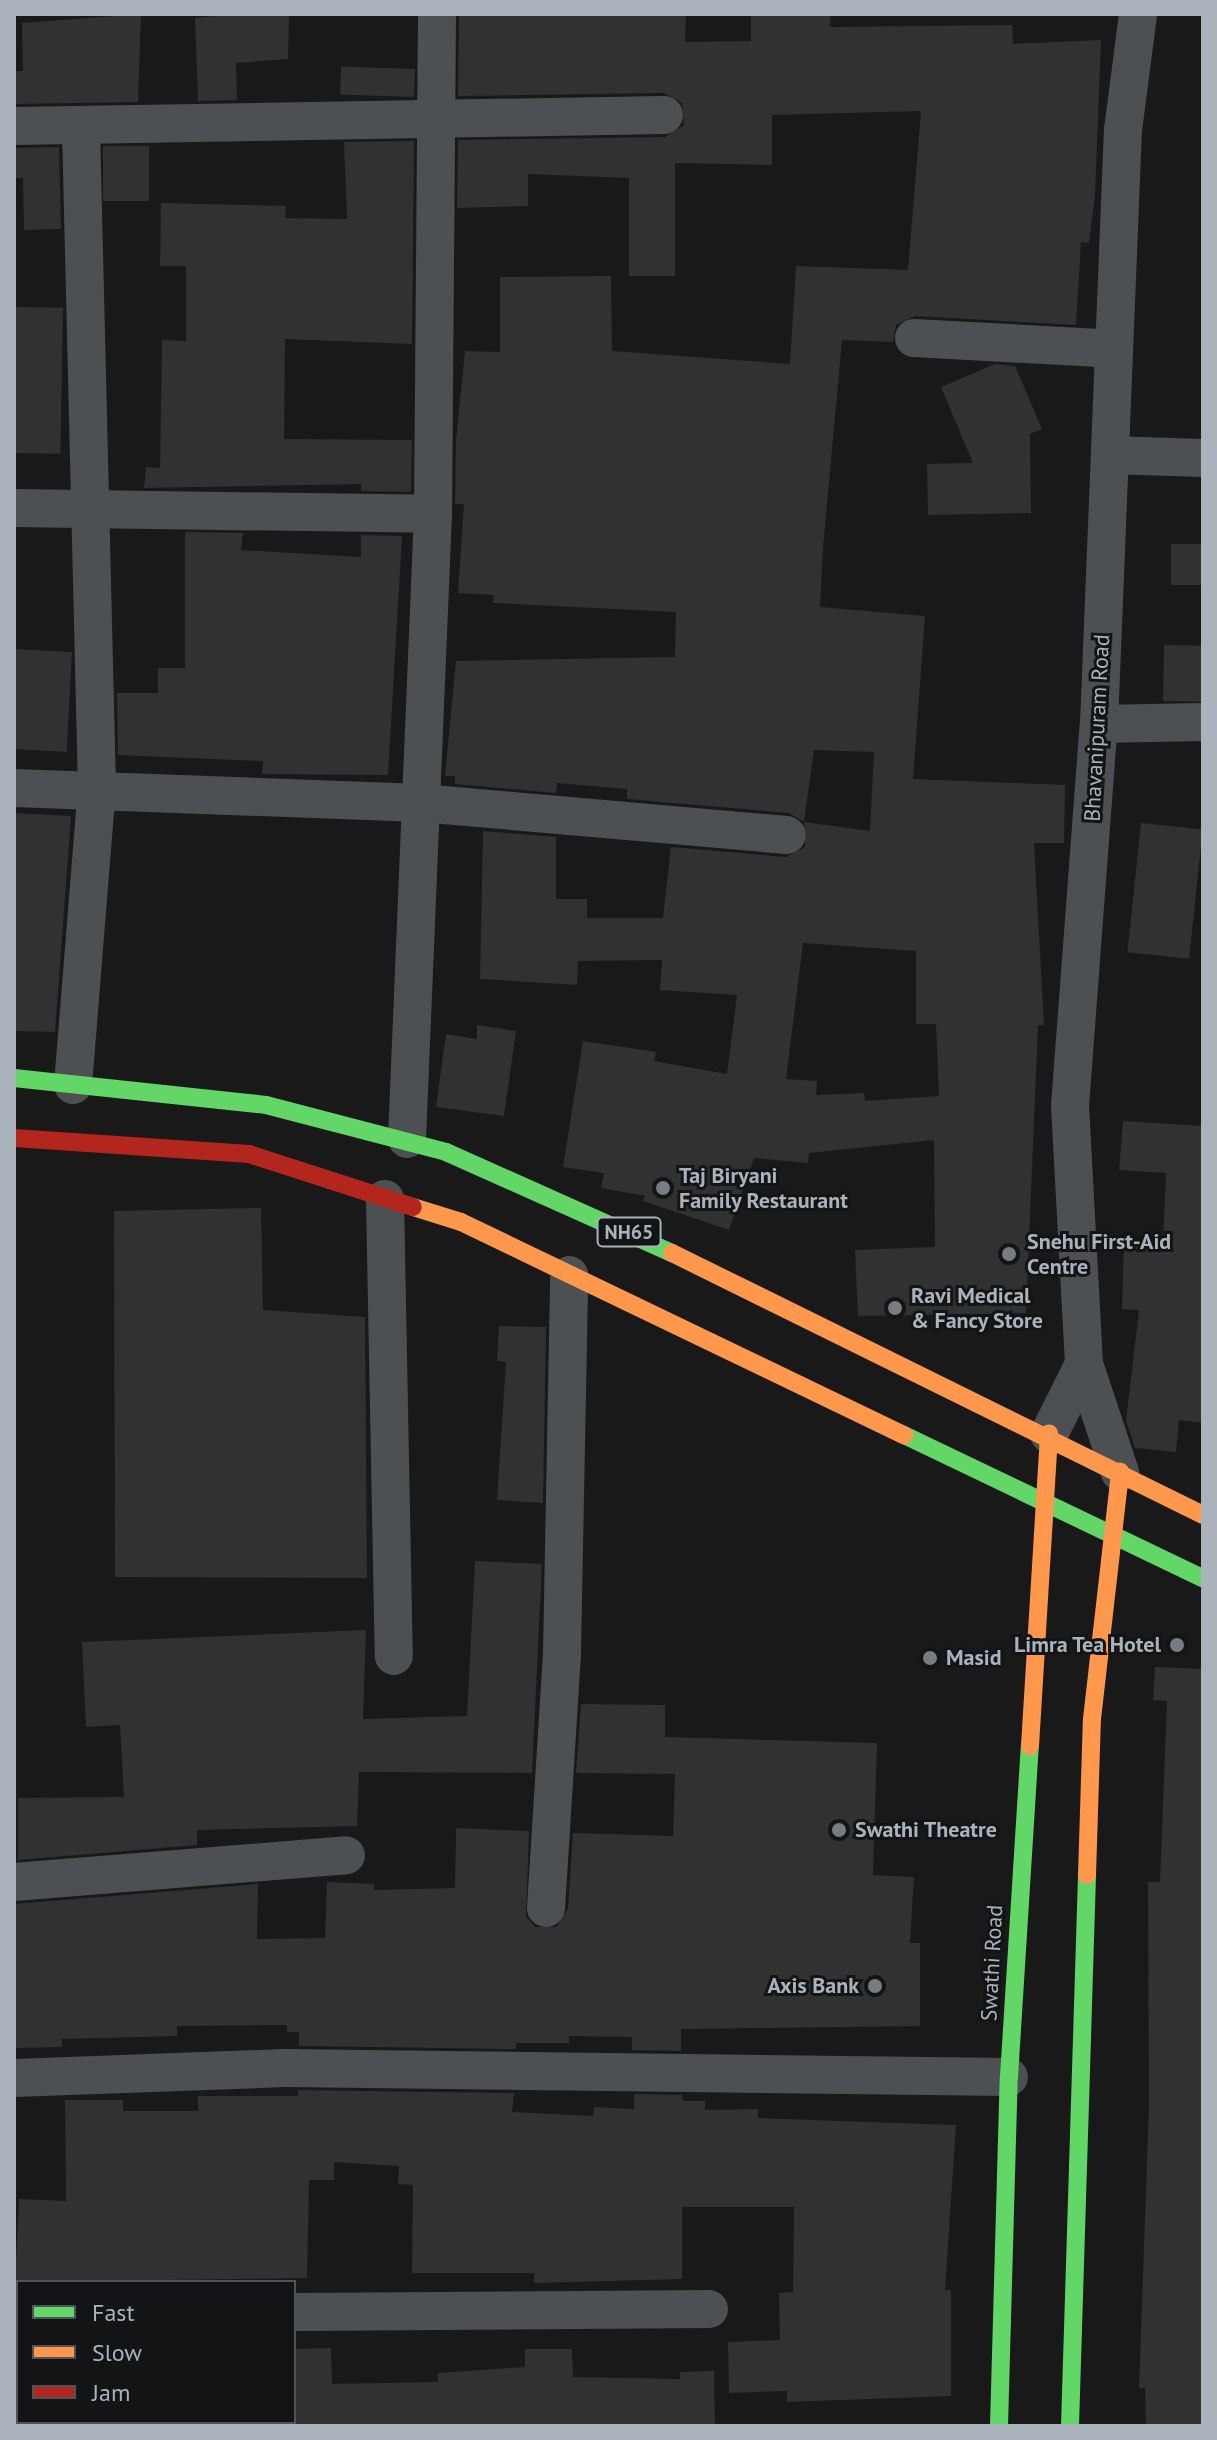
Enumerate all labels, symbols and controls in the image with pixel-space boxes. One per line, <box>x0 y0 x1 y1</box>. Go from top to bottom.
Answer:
street label: Bhavanipuram Road <box>1079 634 1115 822</box>
place label: Taj Biryani Family Restaurant <box>679 1162 849 1214</box>
marker: Taj Biryani Family Restaurant <box>654 1179 672 1197</box>
road number: NH65 <box>595 1216 663 1248</box>
place label: Snehu First-Aid Centre <box>1027 1228 1171 1280</box>
marker: Snehu First-Aid Centre <box>998 1243 1020 1265</box>
place label: Ravi Medical & Fancy Store <box>911 1282 1044 1334</box>
marker: Ravi Medical & Fancy Store <box>886 1299 904 1317</box>
place label: Limra Tea Hotel <box>1013 1632 1161 1658</box>
marker: Limra Tea Hotel <box>1168 1636 1186 1654</box>
place label: Masid <box>946 1645 1002 1671</box>
marker: Masid <box>921 1649 939 1667</box>
place label: Swathi Theatre <box>855 1817 998 1843</box>
marker: Swathi Theatre <box>830 1821 848 1839</box>
street label: Swathi Road <box>976 1904 1008 2022</box>
place label: Axis Bank <box>768 1973 859 1999</box>
marker: Axis Bank <box>866 1977 884 1995</box>
legend <box>16 2280 296 2424</box>
text: Fast <box>92 2297 135 2328</box>
text: Slow <box>92 2337 142 2368</box>
text: Jam <box>92 2377 130 2408</box>

